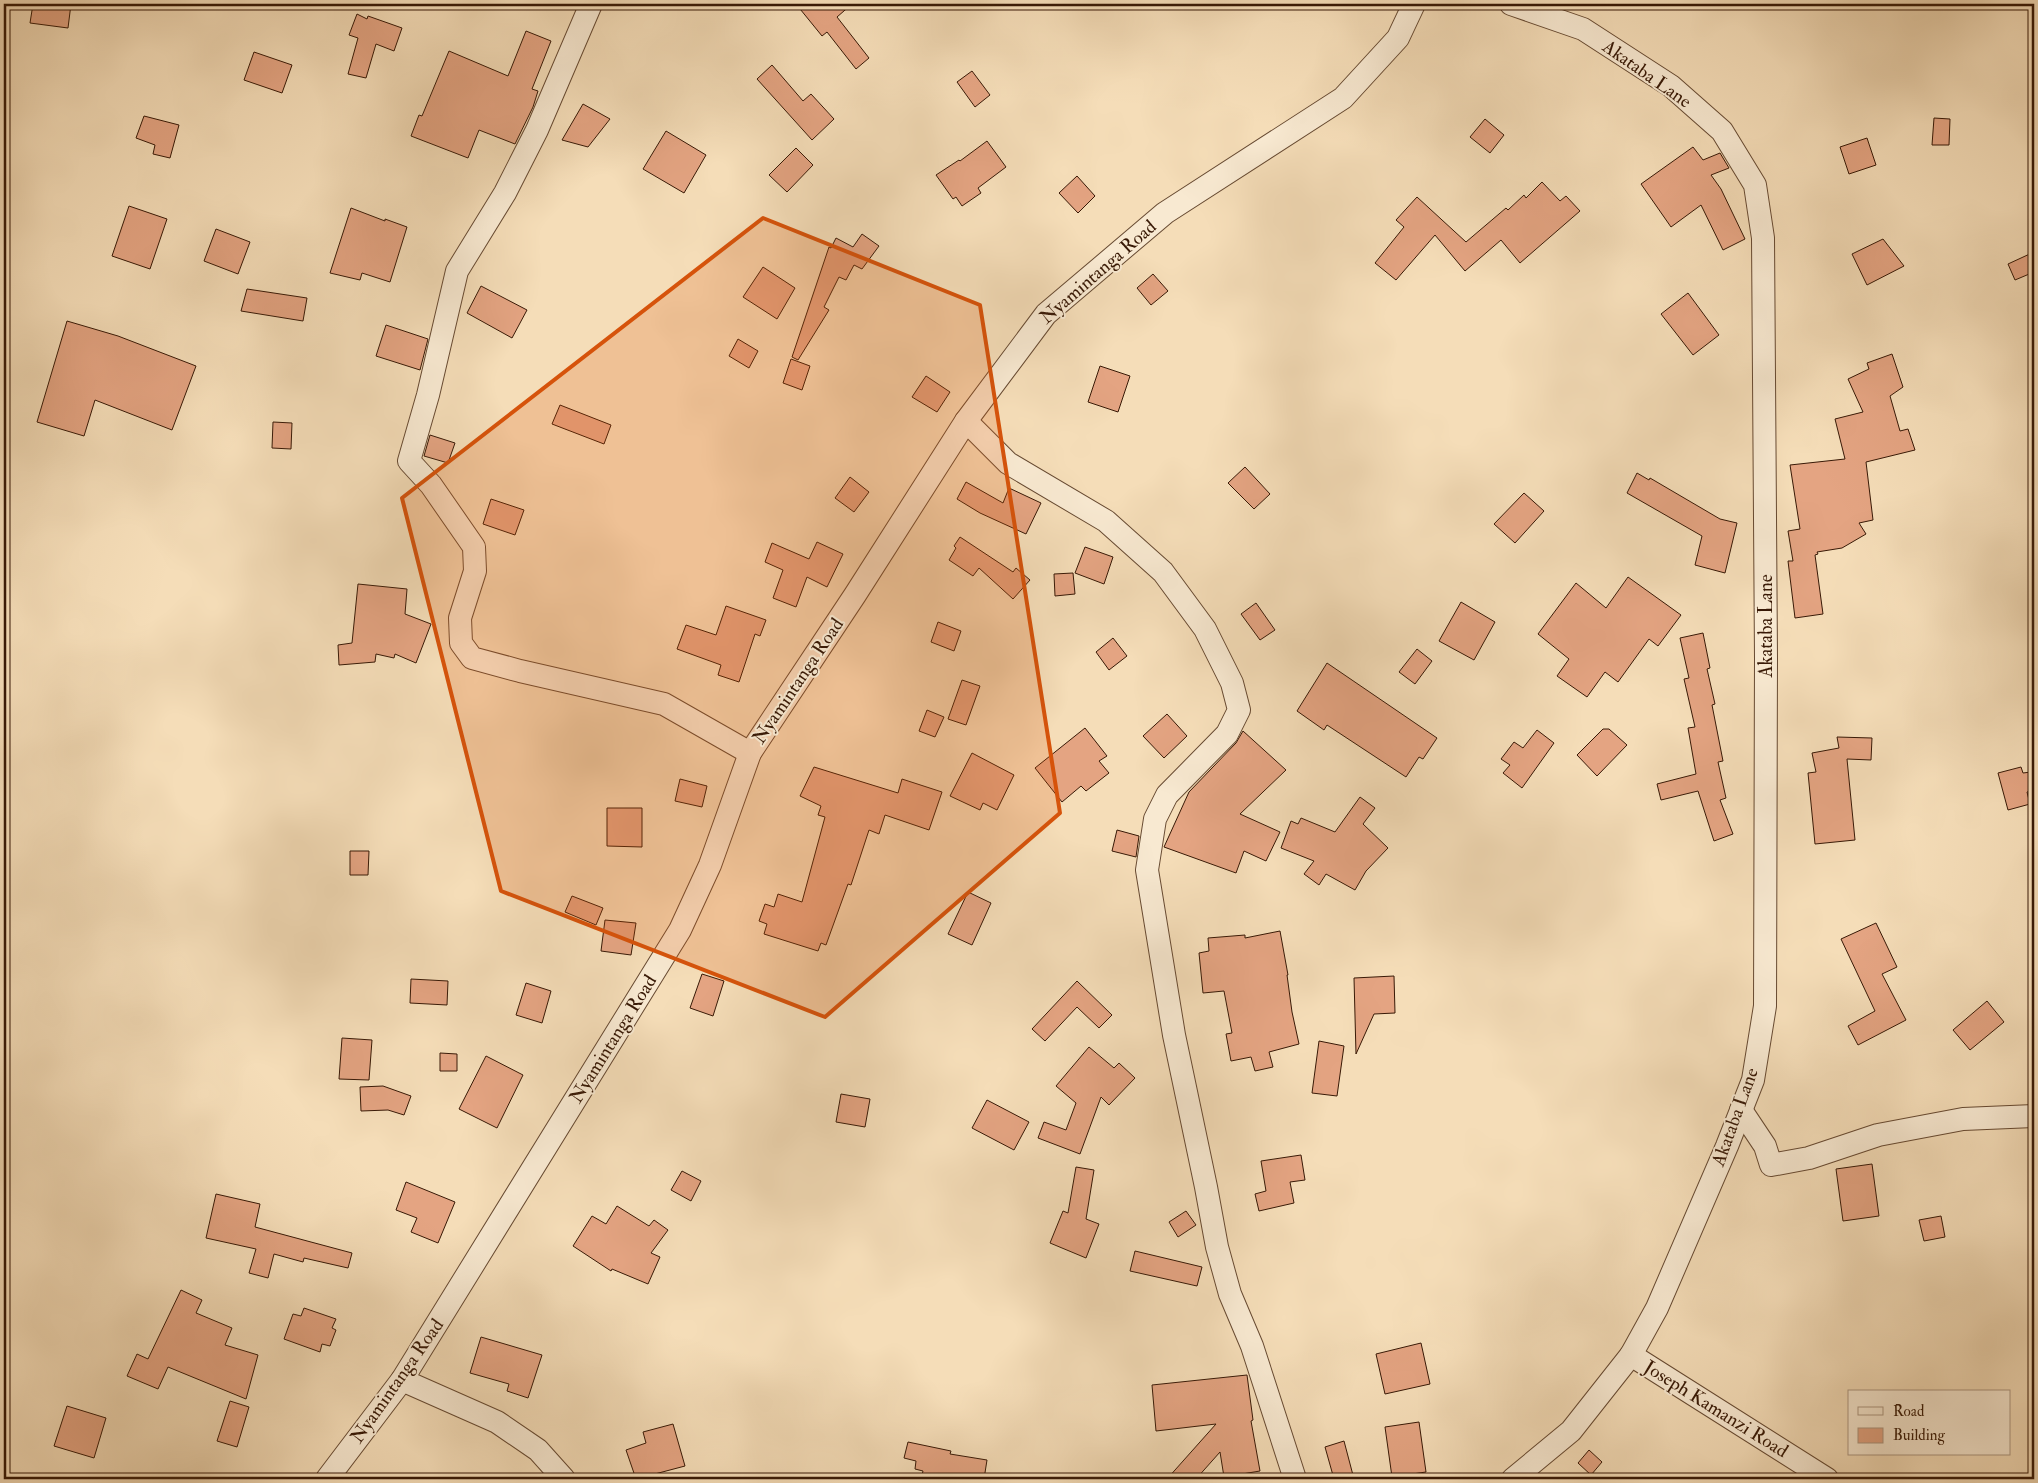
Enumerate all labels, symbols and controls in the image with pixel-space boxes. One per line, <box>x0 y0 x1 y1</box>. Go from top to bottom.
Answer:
street label: Akataba Lane <box>1597 34 1696 113</box>
street label: Nyamintanga Road <box>1035 214 1162 329</box>
street label: Akataba Lane <box>1754 574 1778 679</box>
street label: Nyamintanga Road <box>747 613 849 749</box>
street label: Nyamintanga Road <box>564 970 662 1108</box>
street label: Akataba Lane <box>1706 1064 1764 1171</box>
street label: Nyamintanga Road <box>345 1313 449 1448</box>
street label: Joseph Kamanzi Road <box>1638 1354 1793 1464</box>
legend <box>1848 1390 2010 1456</box>
text: Road <box>1893 1402 1925 1421</box>
text: Building <box>1893 1426 1945 1445</box>

